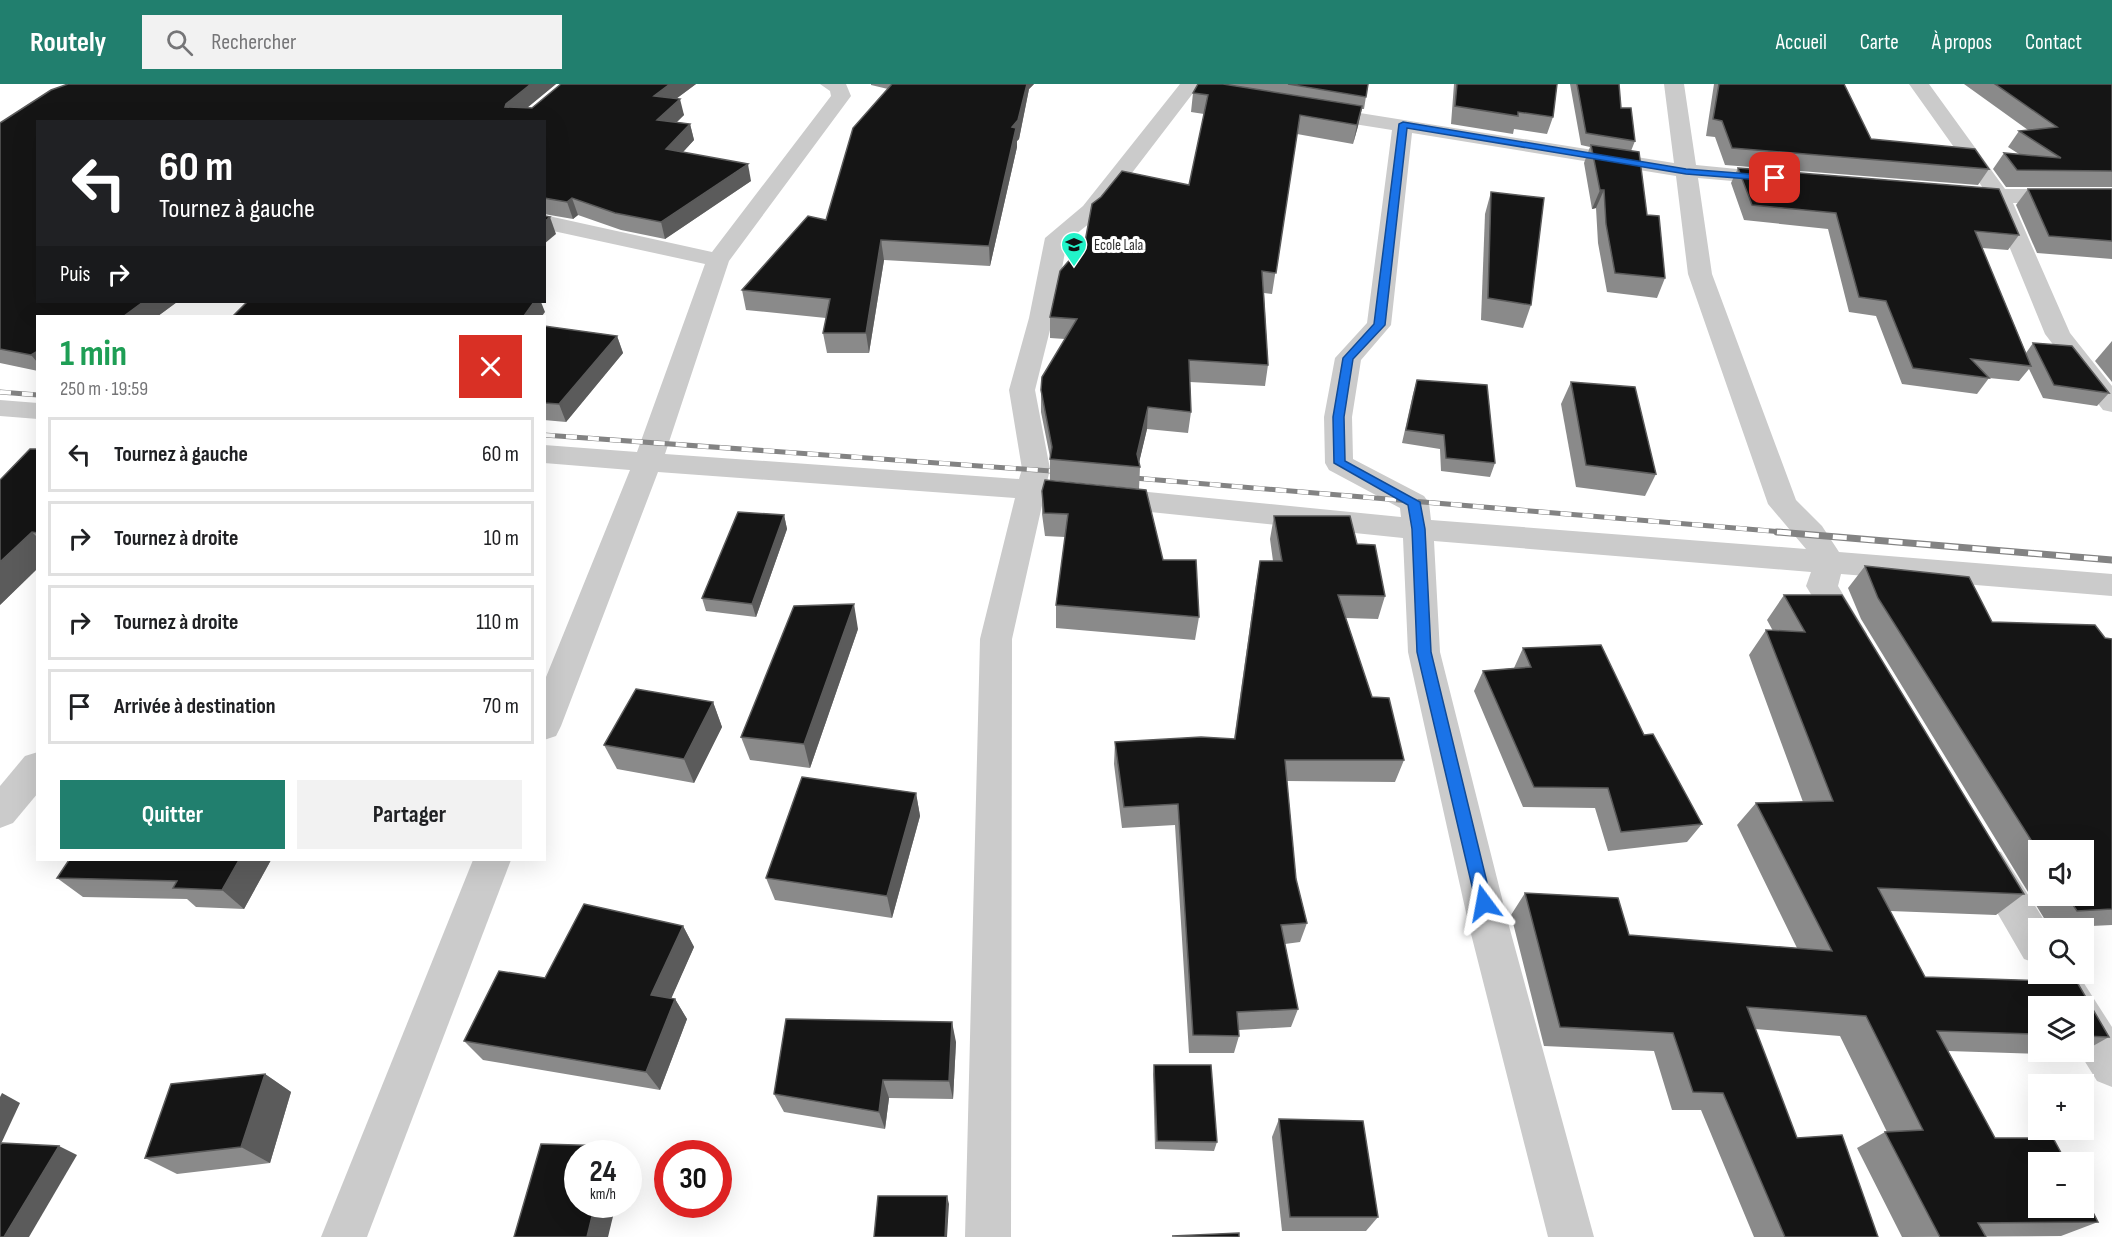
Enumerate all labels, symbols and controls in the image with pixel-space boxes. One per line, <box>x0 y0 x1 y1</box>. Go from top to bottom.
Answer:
search box <box>142 15 562 69</box>
text: Routely <box>30 26 106 59</box>
icon: search <box>163 26 196 59</box>
text: Rechercher <box>211 29 296 56</box>
text: Accueil <box>1776 30 1827 55</box>
text: Carte <box>1860 30 1899 55</box>
text: À propos <box>1932 30 1992 55</box>
text: Contact <box>2025 30 2082 55</box>
text: 60 m <box>159 142 233 193</box>
icon: left <box>60 144 138 222</box>
pin <box>1749 152 1800 203</box>
icon: arrive <box>1758 161 1791 194</box>
text: Tournez à gauche <box>159 193 315 225</box>
school or university icon: Ecole Lala <box>1059 230 1089 268</box>
place label: Ecole Lala <box>1094 236 1144 255</box>
icon: right <box>102 258 135 291</box>
text: Puis <box>60 261 90 288</box>
text: 1 min <box>60 333 127 376</box>
button: close <box>459 335 522 398</box>
text: 250 m · 19:59 <box>60 377 148 401</box>
icon: left <box>63 438 96 471</box>
text: Tournez à gauche <box>114 441 248 468</box>
text: 60 m <box>482 441 519 468</box>
icon: right <box>63 522 96 555</box>
text: Tournez à droite <box>114 525 239 552</box>
text: 10 m <box>484 525 519 552</box>
icon: right <box>63 606 96 639</box>
text: Tournez à droite <box>114 609 239 636</box>
text: 110 m <box>476 609 519 636</box>
icon: arrive <box>63 690 96 723</box>
text: Arrivée à destination <box>114 693 276 720</box>
text: 70 m <box>483 693 519 720</box>
button: Quitter <box>60 780 285 849</box>
button: Partager <box>297 780 522 849</box>
map controls <box>2028 840 2094 1218</box>
button: sound <box>2028 840 2094 906</box>
position arrow <box>1452 871 1516 935</box>
button: search <box>2028 918 2094 984</box>
button: layers <box>2028 996 2094 1062</box>
button: + <box>2028 1074 2094 1140</box>
speed limit sign: 30 <box>654 1140 732 1218</box>
button: − <box>2028 1152 2094 1218</box>
text: 24 <box>590 1154 616 1190</box>
text: km/h <box>590 1185 616 1204</box>

